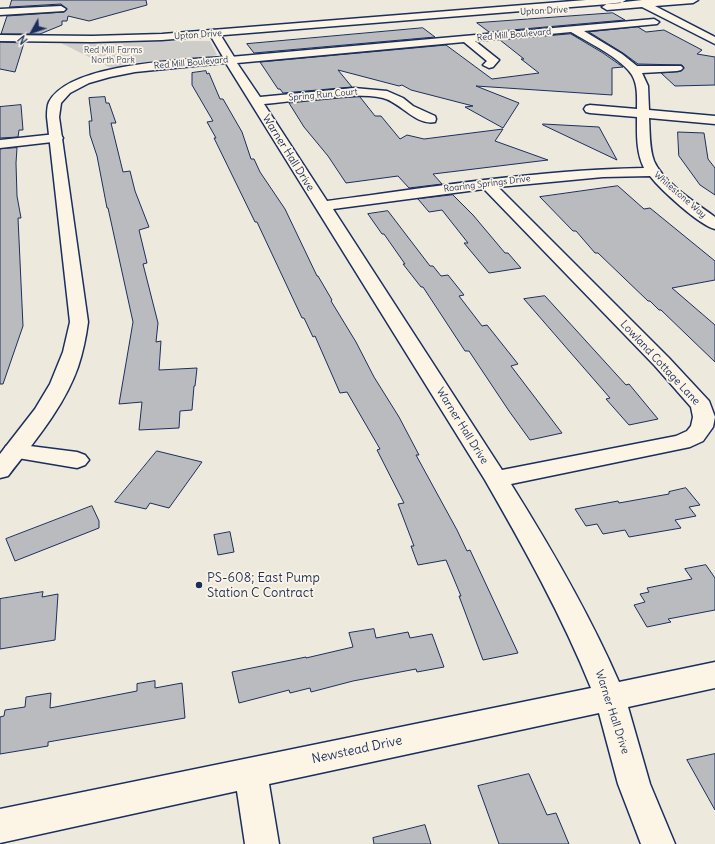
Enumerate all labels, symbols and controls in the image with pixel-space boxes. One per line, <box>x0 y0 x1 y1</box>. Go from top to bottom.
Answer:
street label: Upton Drive <box>520 4 568 18</box>
north arrow <box>12 12 52 52</box>
street label: Red Mill Boulevard <box>476 26 552 44</box>
street label: Upton Drive <box>174 28 222 42</box>
text: N <box>15 32 31 47</box>
park label: Red Mill Farms North Park <box>84 45 142 66</box>
street label: Red Mill Boulevard <box>153 54 229 72</box>
street label: Spring Run Court <box>288 87 358 103</box>
street label: Warner Hall Drive <box>259 112 317 194</box>
street label: Whitestone Way <box>652 169 708 221</box>
street label: Roaring Springs Drive <box>443 173 531 195</box>
street label: Lowland Cottage Lane <box>617 318 703 408</box>
street label: Warner Hall Drive <box>433 385 491 467</box>
place label: PS-608; East Pump Station C Contract <box>207 570 320 601</box>
marker: PS-608; East Pump Station C Contract <box>194 580 204 590</box>
street label: Warner Hall Drive <box>592 668 632 756</box>
street label: Newstead Drive <box>310 733 404 767</box>

